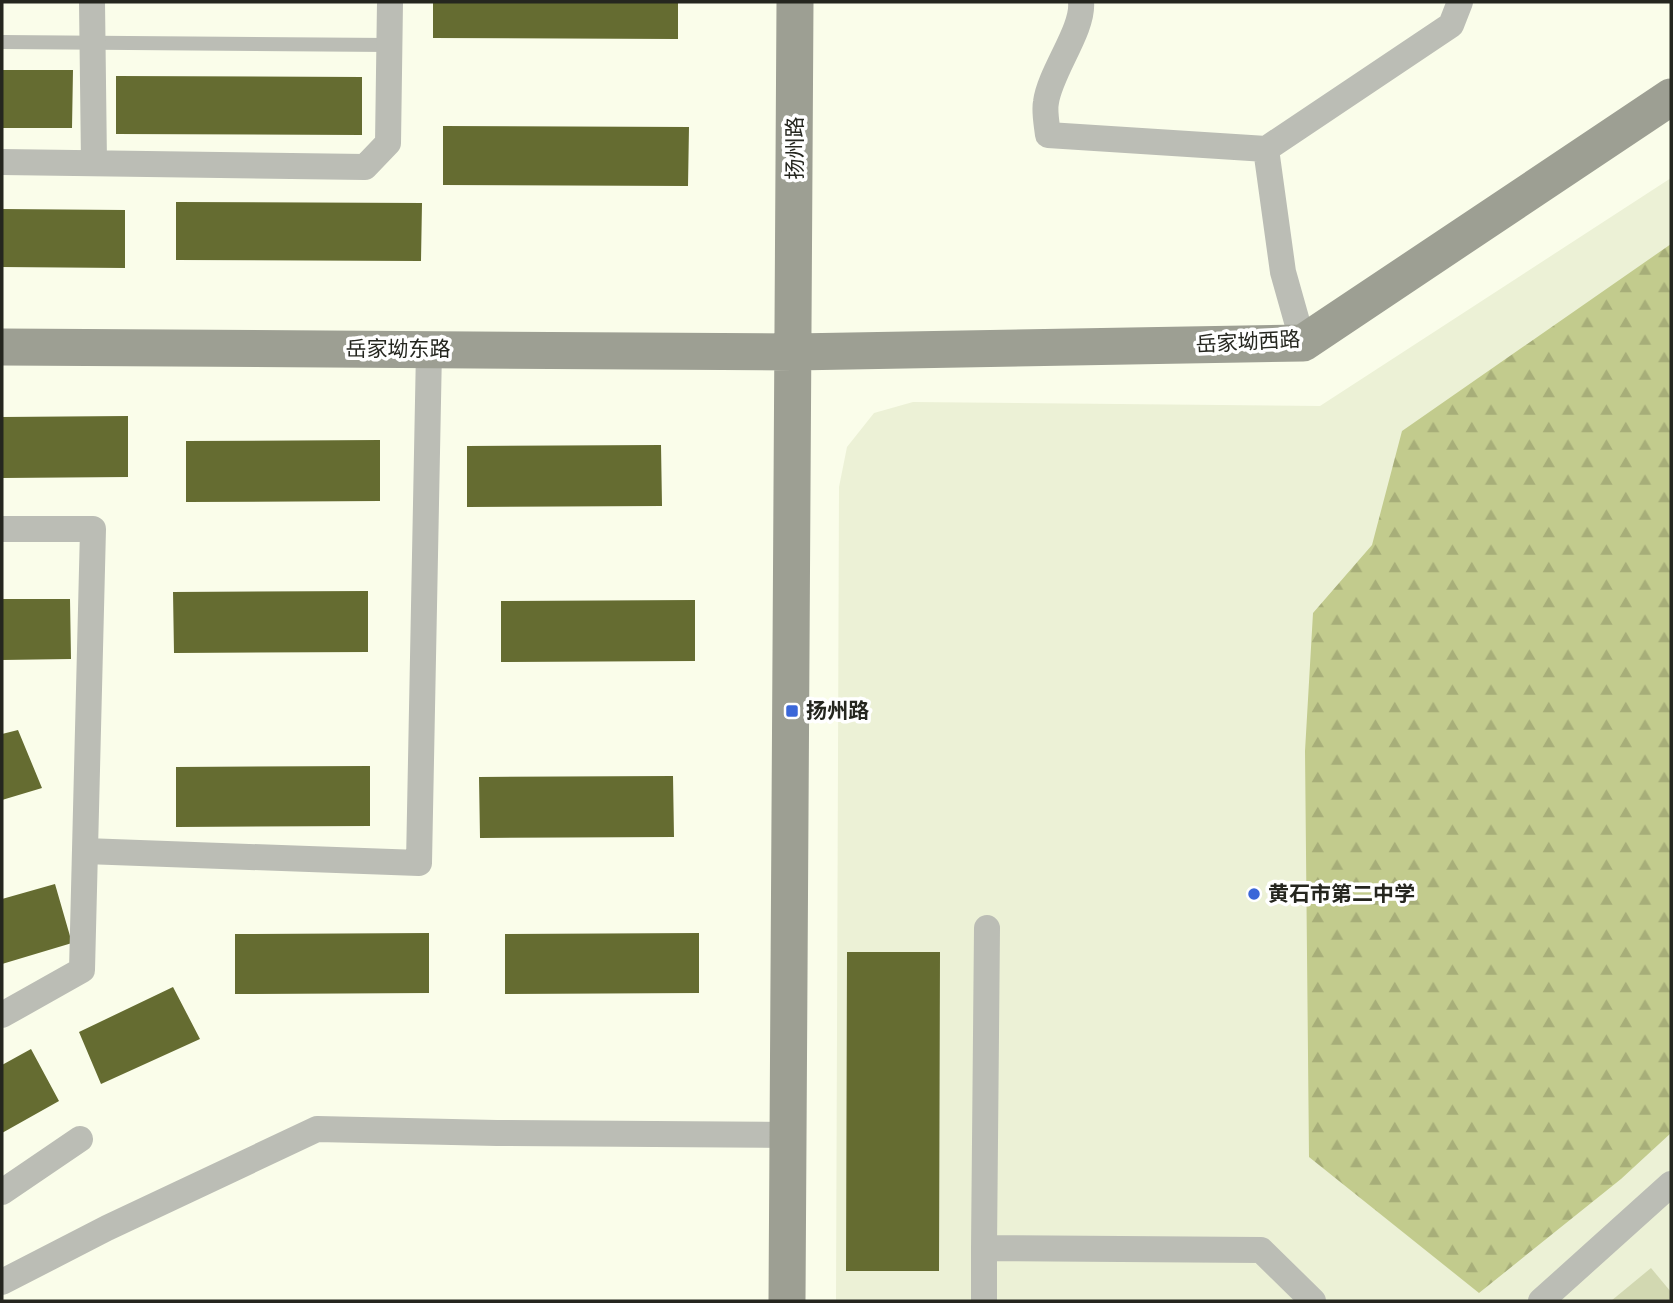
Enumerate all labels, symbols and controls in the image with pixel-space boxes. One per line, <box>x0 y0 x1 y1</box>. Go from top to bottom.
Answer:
street label: 扬州路 <box>781 117 808 180</box>
street label: 岳家坳西路 <box>1195 325 1301 358</box>
street label: 岳家坳东路 <box>346 335 451 362</box>
place label: 扬州路 <box>806 697 869 724</box>
marker: 扬州路 <box>784 703 800 719</box>
place label: 黄石市第二中学 <box>1268 880 1415 907</box>
marker: 黄石市第二中学 <box>1246 886 1262 902</box>

